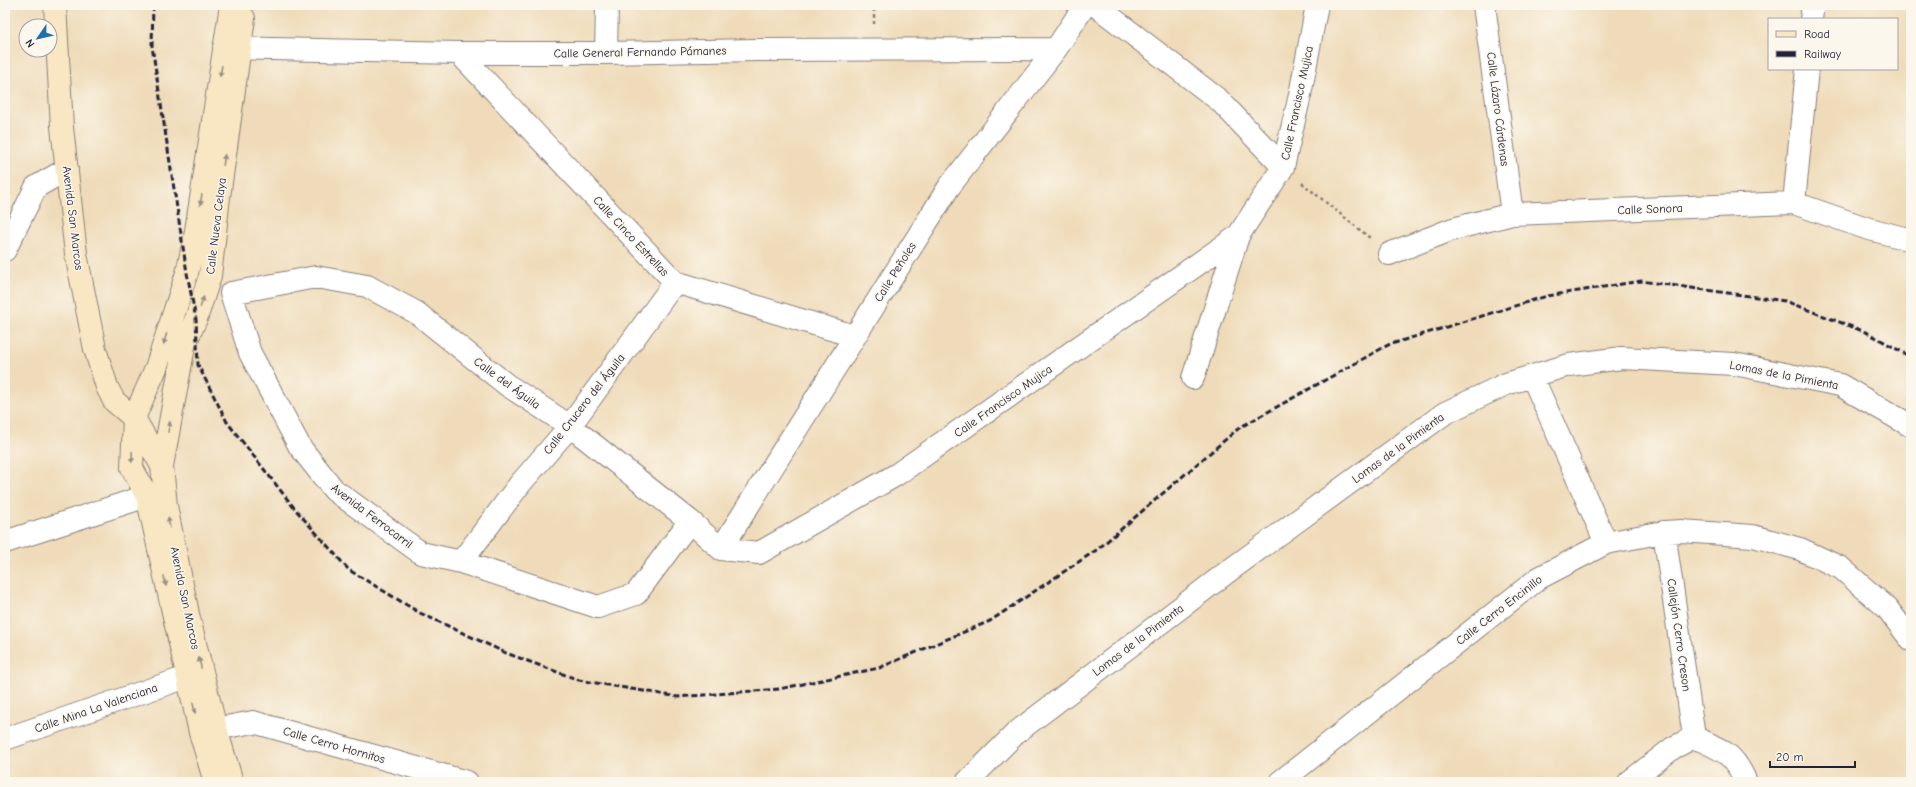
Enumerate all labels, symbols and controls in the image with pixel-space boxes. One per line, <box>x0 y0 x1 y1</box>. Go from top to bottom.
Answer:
north arrow <box>18 18 58 58</box>
legend <box>1768 18 1898 70</box>
text: Road <box>1804 27 1830 41</box>
text: N <box>23 37 38 50</box>
street label: Calle General Fernando Pámanes <box>553 43 727 61</box>
street label: Calle Francisco Mujica <box>1278 45 1316 161</box>
text: Railway <box>1804 47 1842 61</box>
street label: Calle Lázaro Cárdenas <box>1484 51 1512 167</box>
one-way arrow <box>218 65 224 77</box>
one-way arrow <box>221 154 227 166</box>
street label: Avenida San Marcos <box>60 165 86 271</box>
street label: Calle Nueva Celaya <box>203 177 229 275</box>
street label: Calle Cinco Estrellas <box>590 193 672 279</box>
one-way arrow <box>198 194 204 206</box>
street label: Calle Sonora <box>1617 201 1683 217</box>
street label: Calle Peñoles <box>871 240 919 304</box>
one-way arrow <box>199 296 205 308</box>
one-way arrow <box>162 333 168 345</box>
street label: Calle Crucero del Águila <box>540 351 628 457</box>
street label: Calle del Águila <box>471 354 543 412</box>
street label: Lomas de la Pimienta <box>1728 358 1840 392</box>
street label: Calle Francisco Mujica <box>951 362 1055 440</box>
street label: Lomas de la Pimienta <box>1349 410 1447 486</box>
one-way arrow <box>166 421 172 433</box>
one-way arrow <box>129 451 136 463</box>
street label: Avenida Ferrocarril <box>328 481 416 551</box>
one-way arrow <box>166 516 172 529</box>
street label: Avenida San Marcos <box>167 545 203 651</box>
street label: Calle Cerro Encinillo <box>1453 572 1545 648</box>
one-way arrow <box>163 575 169 587</box>
street label: Callejón Cerro Creson <box>1664 578 1694 692</box>
street label: Lomas de la Pimienta <box>1090 601 1186 679</box>
one-way arrow <box>196 657 202 669</box>
street label: Calle Mina La Valenciana <box>33 680 159 736</box>
one-way arrow <box>191 702 197 714</box>
street label: Calle Cerro Hornitos <box>281 724 387 766</box>
scale bar <box>1770 743 1855 769</box>
text: 20 m <box>1776 750 1804 764</box>

